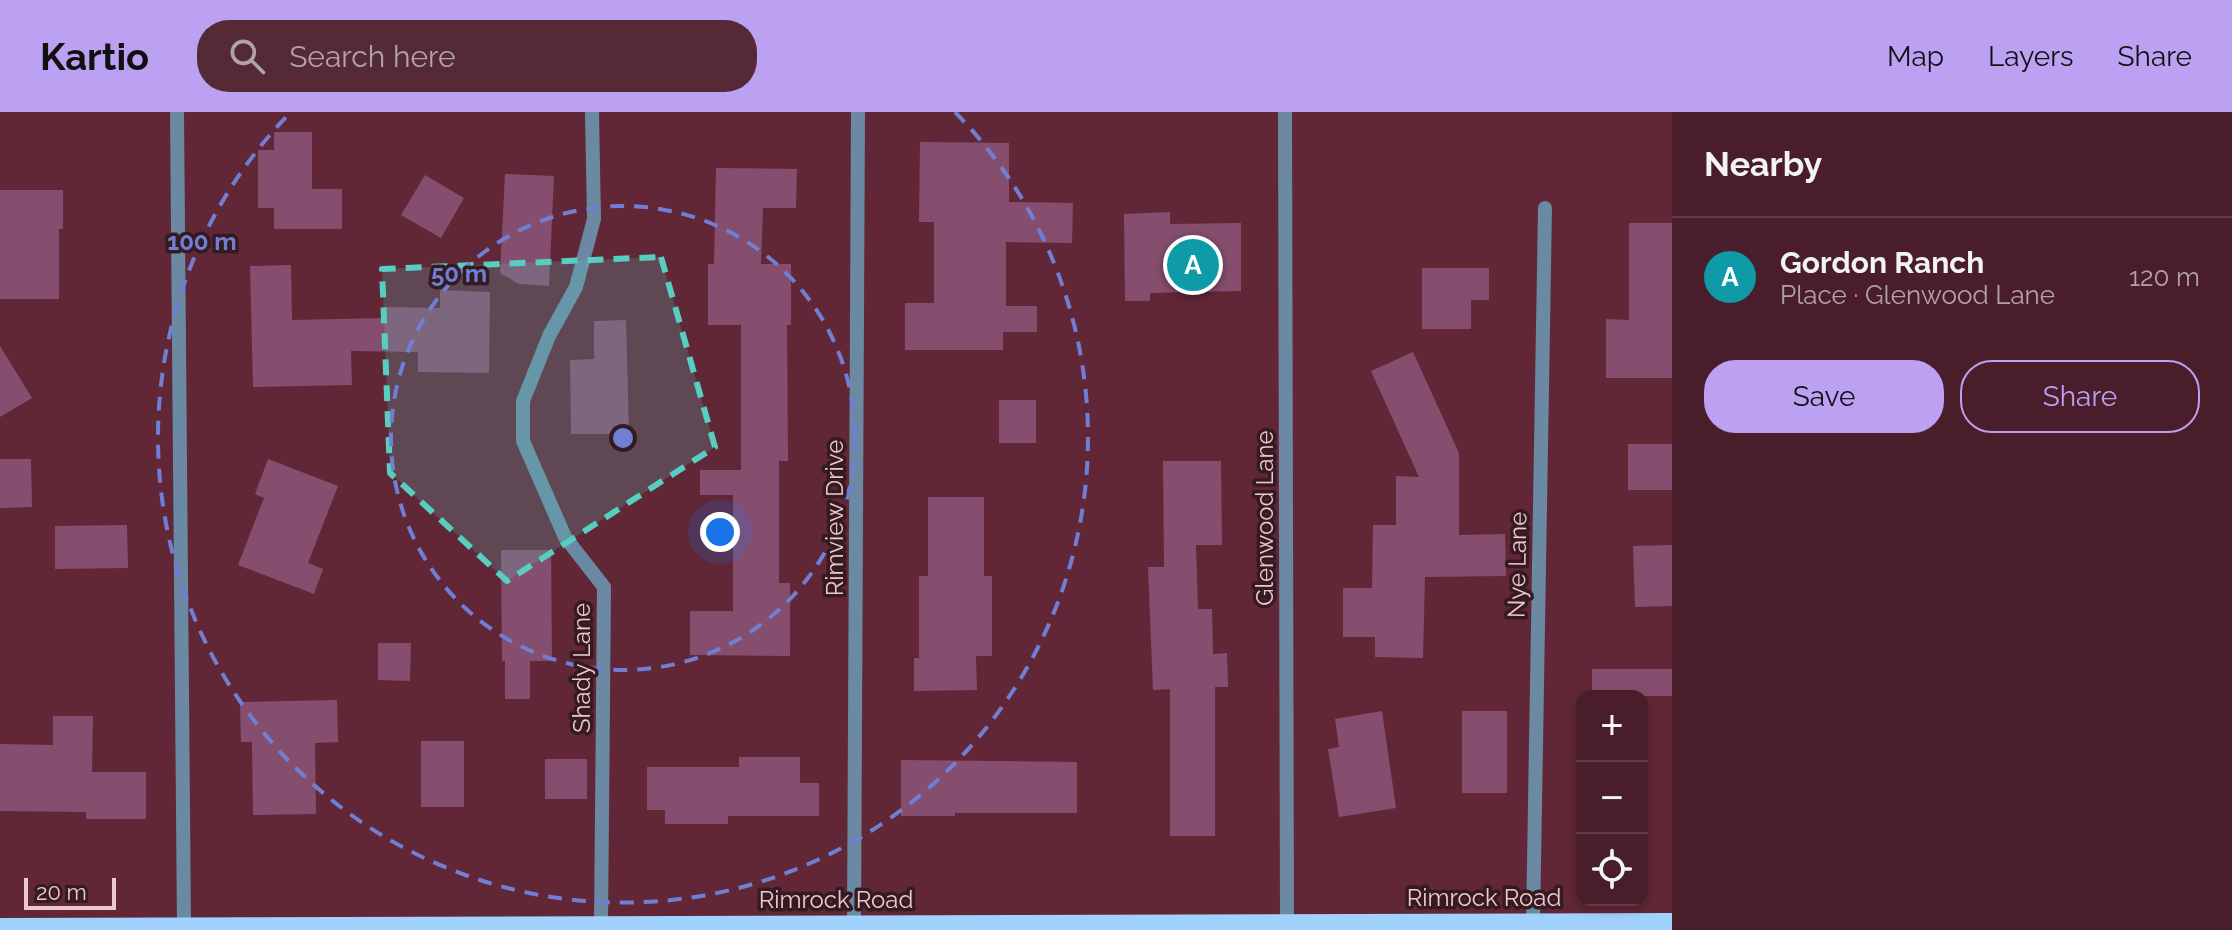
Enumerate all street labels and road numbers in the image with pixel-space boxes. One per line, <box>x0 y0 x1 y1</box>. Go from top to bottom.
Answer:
street label: Glenwood Lane <box>1250 430 1279 606</box>
street label: Rimview Drive <box>820 440 849 596</box>
street label: Nye Lane <box>1502 512 1532 618</box>
street label: Shady Lane <box>567 603 596 733</box>
street label: Rimrock Road <box>1407 883 1561 912</box>
street label: Rimrock Road <box>759 885 913 914</box>

